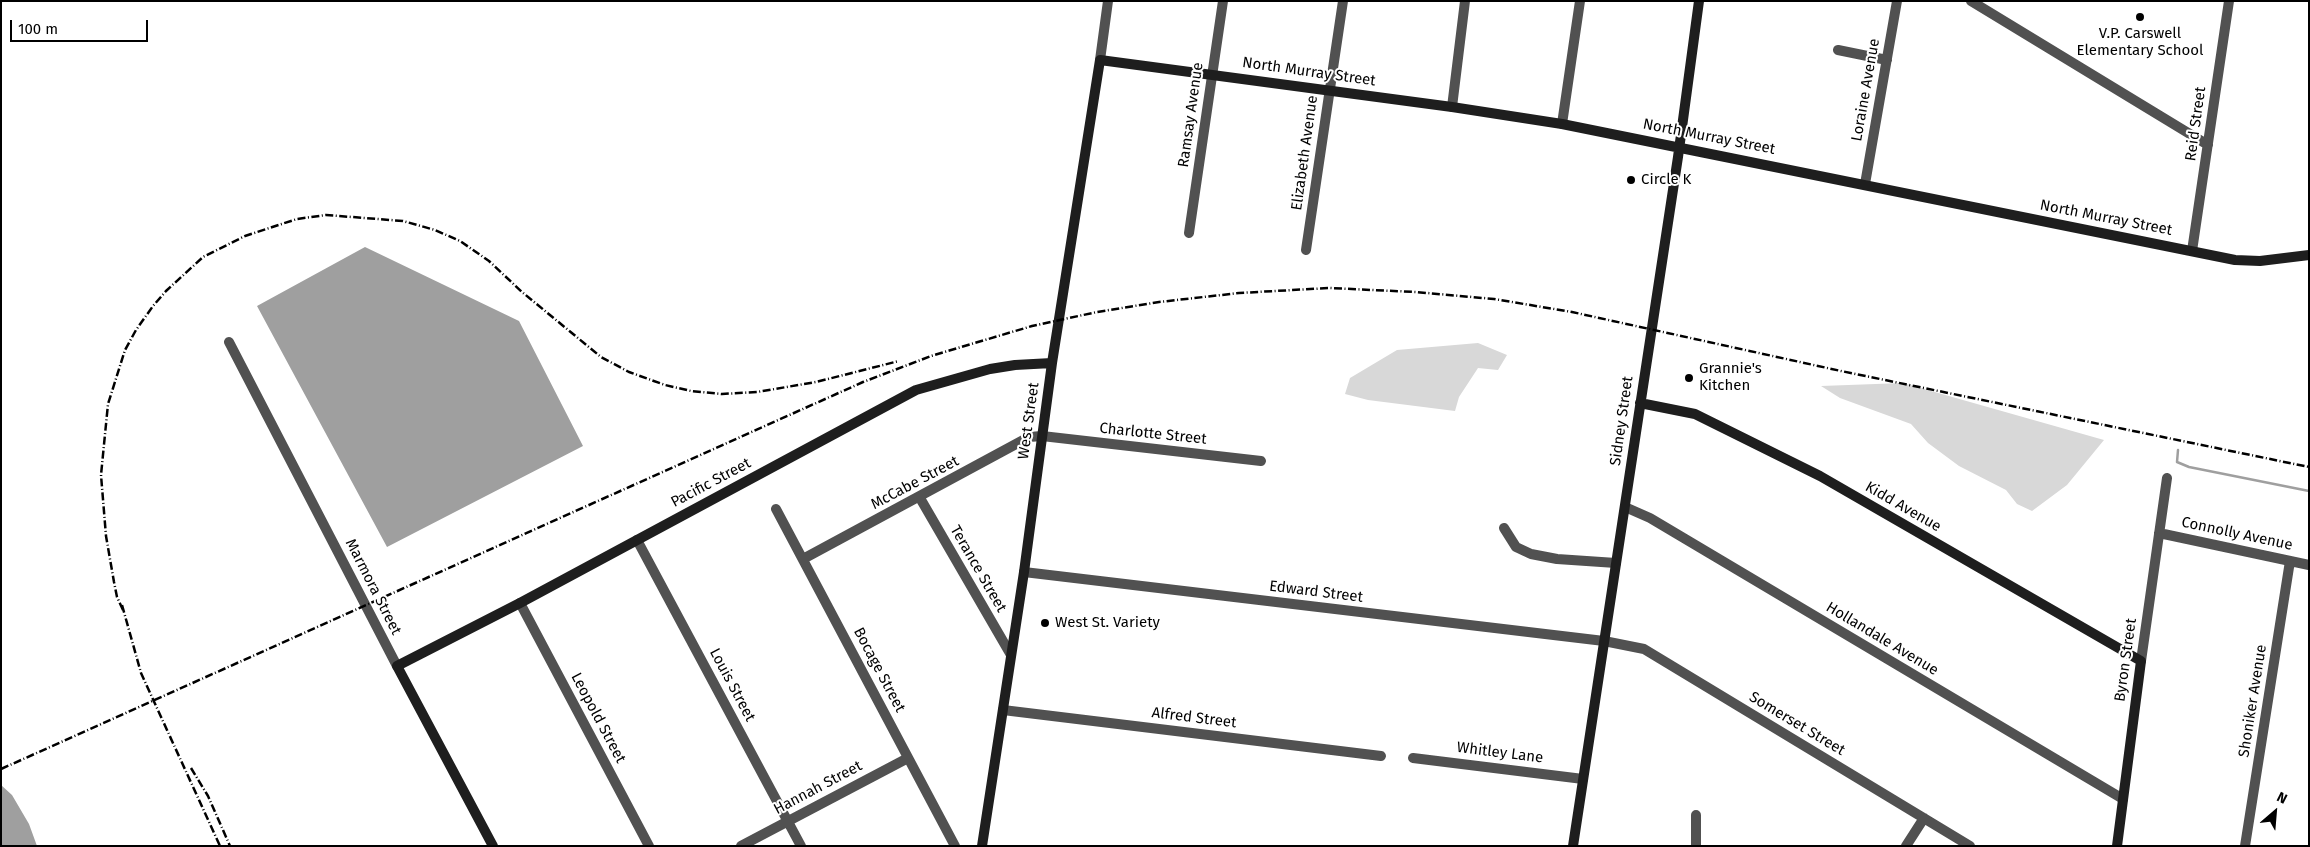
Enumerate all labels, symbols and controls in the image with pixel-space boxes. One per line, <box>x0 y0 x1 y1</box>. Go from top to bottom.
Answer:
scale bar <box>12 10 150 42</box>
marker: V.P. Carswell Elementary School <box>2134 11 2146 23</box>
text: 100 m <box>18 20 58 38</box>
place label: V.P. Carswell Elementary School <box>2077 25 2203 60</box>
street label: Loraine Avenue <box>1848 37 1884 143</box>
street label: North Murray Street <box>1241 54 1377 90</box>
street label: Ramsay Avenue <box>1175 61 1207 169</box>
street label: Reid Street <box>2182 86 2210 162</box>
street label: Elizabeth Avenue <box>1288 94 1322 212</box>
street label: North Murray Street <box>1641 115 1777 159</box>
place label: Circle K <box>1641 171 1691 189</box>
marker: Circle K <box>1625 174 1637 186</box>
street label: North Murray Street <box>2038 196 2174 240</box>
place label: Grannie's Kitchen <box>1699 360 1762 395</box>
marker: Grannie's Kitchen <box>1683 372 1695 384</box>
street label: Sidney Street <box>1607 375 1637 467</box>
street label: West Street <box>1015 381 1043 461</box>
street label: Charlotte Street <box>1099 419 1207 449</box>
street label: McCabe Street <box>868 452 962 514</box>
street label: Pacific Street <box>668 454 754 512</box>
street label: Kidd Avenue <box>1862 478 1944 536</box>
street label: Connolly Avenue <box>2180 513 2294 555</box>
street label: Terance Street <box>946 522 1010 616</box>
street label: Marmora Street <box>341 536 405 638</box>
street label: Edward Street <box>1268 577 1364 607</box>
street label: Hollandale Avenue <box>1823 598 1941 680</box>
place label: West St. Variety <box>1055 614 1160 632</box>
marker: West St. Variety <box>1039 617 1051 629</box>
street label: Byron Street <box>2111 617 2141 703</box>
street label: Bocage Street <box>849 625 909 715</box>
street label: Shoniker Avenue <box>2235 643 2271 759</box>
street label: Louis Street <box>705 645 759 725</box>
street label: Leopold Street <box>567 670 629 766</box>
street label: Somerset Street <box>1746 688 1848 760</box>
street label: Alfred Street <box>1151 704 1237 732</box>
street label: Whitley Lane <box>1456 739 1544 767</box>
street label: Hannah Street <box>771 757 865 819</box>
north arrow <box>2250 787 2300 837</box>
text: N <box>2274 789 2290 808</box>

